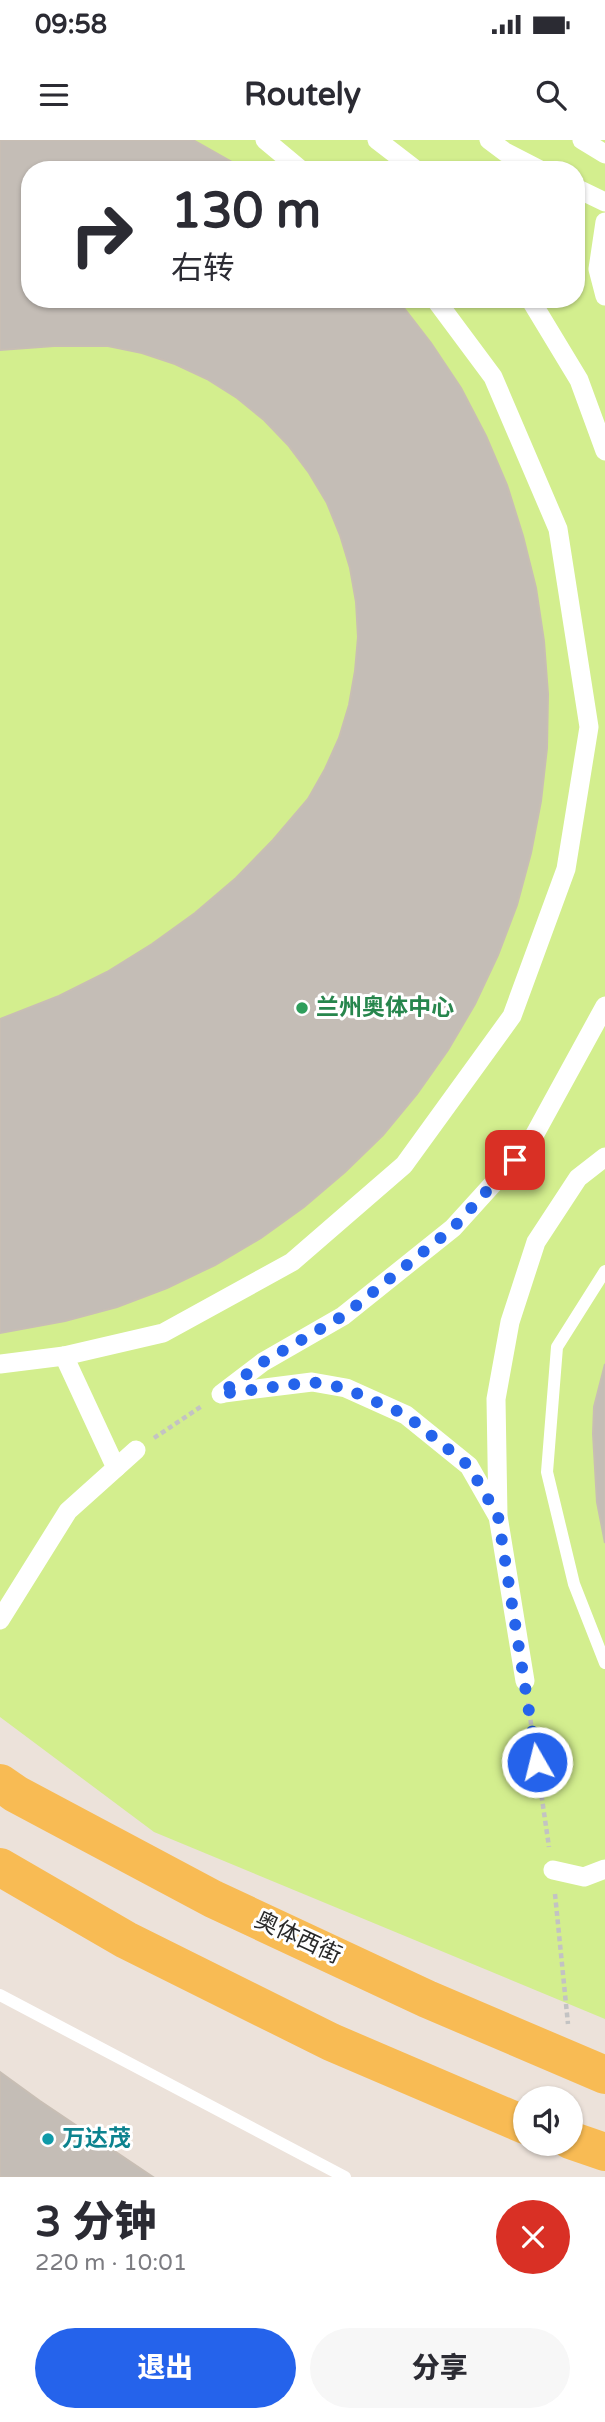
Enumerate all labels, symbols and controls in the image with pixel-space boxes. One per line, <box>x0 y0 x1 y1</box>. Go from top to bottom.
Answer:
text: 09:58 <box>35 9 107 40</box>
icon: menu <box>35 76 73 114</box>
text: Routely <box>244 76 361 114</box>
icon: search <box>532 76 570 114</box>
text: 130 m <box>171 182 321 241</box>
icon: right <box>56 189 147 280</box>
text: 右转 <box>171 250 235 288</box>
place label: 兰州奥体中心 <box>316 994 454 1022</box>
marker: 兰州奥体中心 <box>294 1000 310 1016</box>
pin <box>485 1130 545 1190</box>
icon: arrive <box>496 1141 534 1179</box>
position arrow <box>500 1725 574 1799</box>
street label: 奥体西街 <box>250 1906 346 1970</box>
map controls <box>513 2086 583 2156</box>
button: sound <box>513 2086 583 2156</box>
place label: 万达茂 <box>62 2125 131 2153</box>
marker: 万达茂 <box>40 2131 56 2147</box>
text: 3 分钟 <box>35 2197 156 2248</box>
button: close <box>496 2200 570 2274</box>
text: 220 m · 10:01 <box>35 2249 187 2277</box>
button: 退出 <box>35 2328 296 2408</box>
button: 分享 <box>310 2328 570 2408</box>

